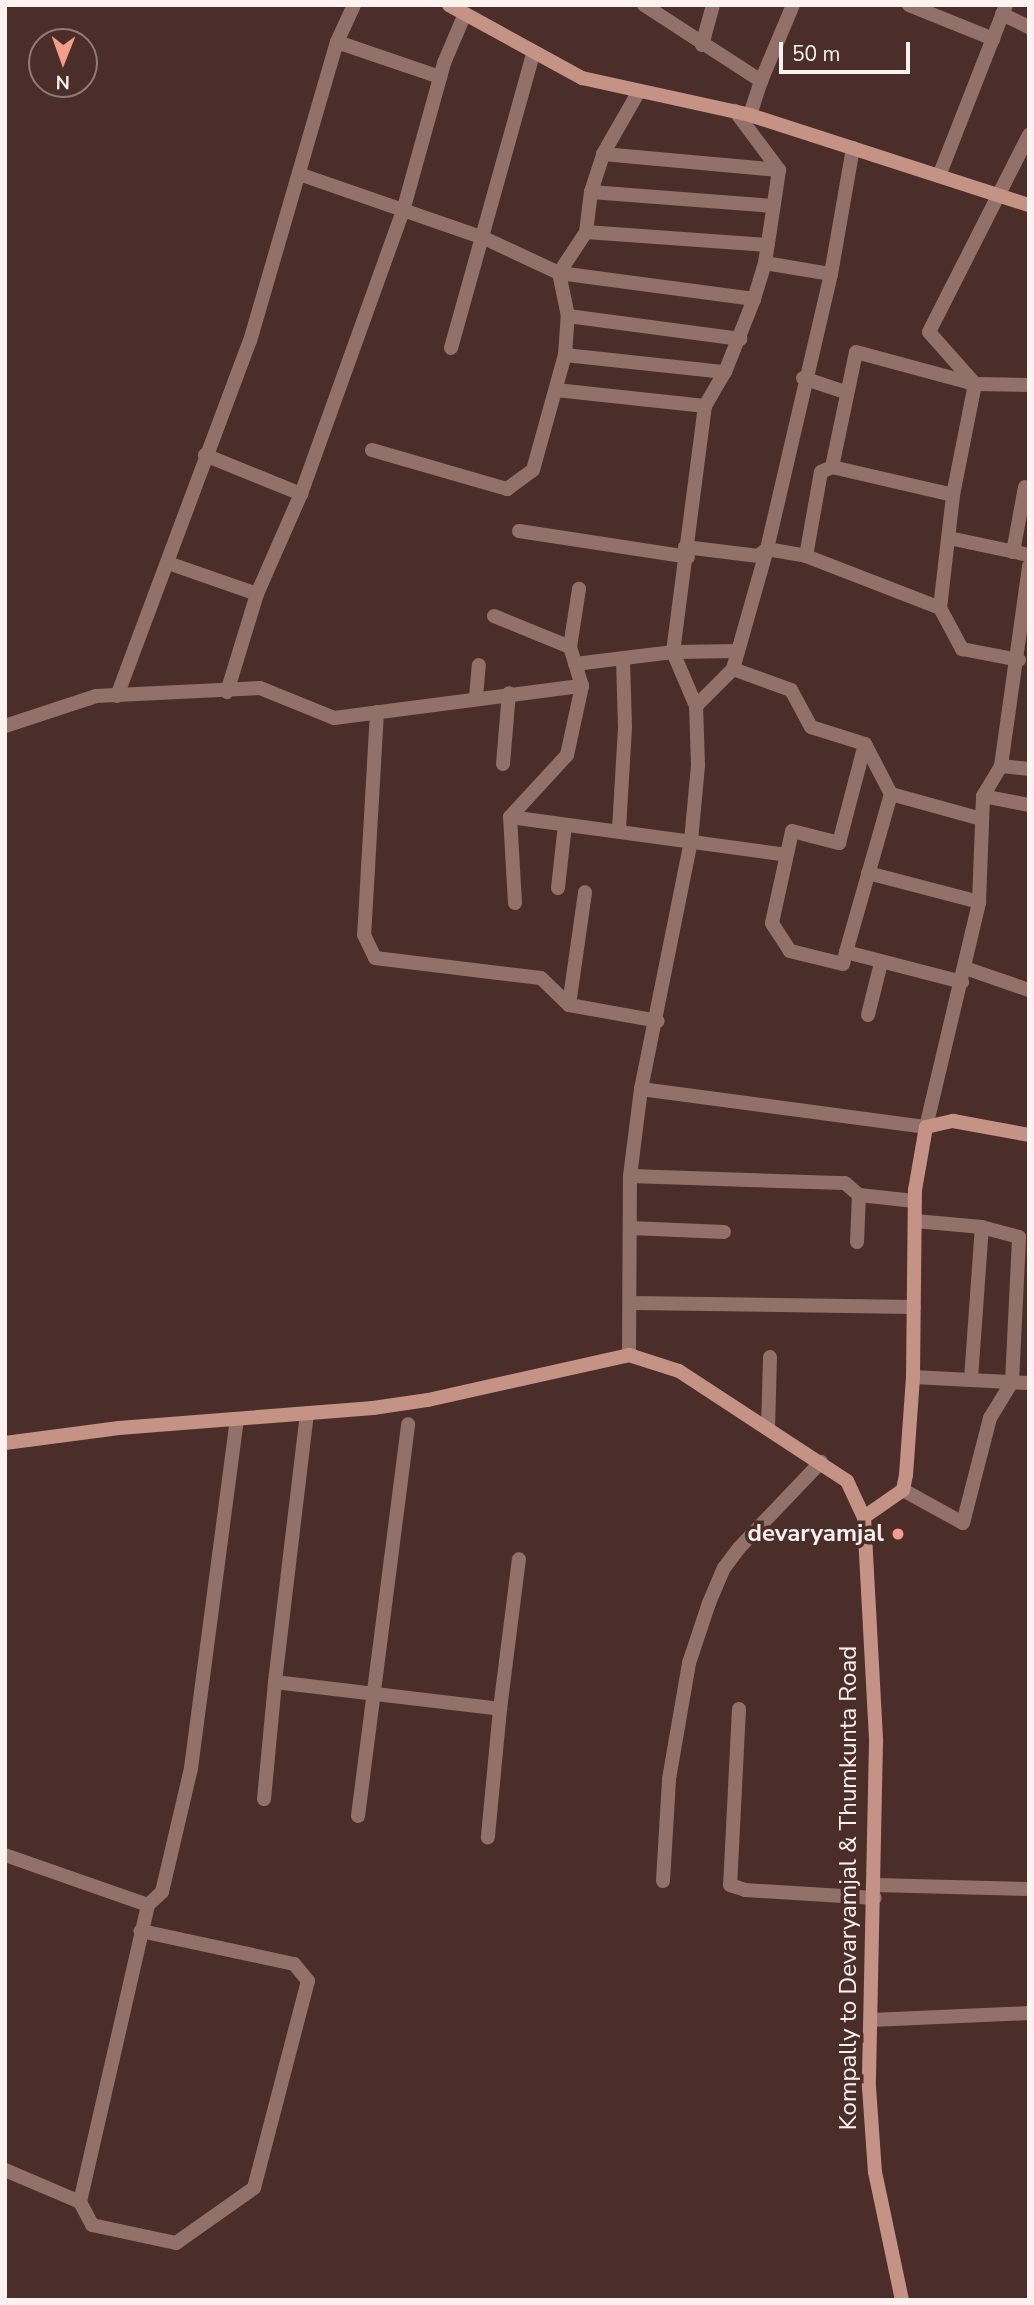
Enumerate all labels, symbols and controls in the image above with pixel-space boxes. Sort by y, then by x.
north arrow [28,28,98,98]
scale bar [782,28,913,72]
text: 50 m [792,40,841,68]
text: N [55,69,70,95]
place label: devaryamjal [748,1520,884,1548]
marker: devaryamjal [890,1526,906,1542]
street label: Kompally to Devaryamjal & Thumkunta Road [835,1646,863,2130]

